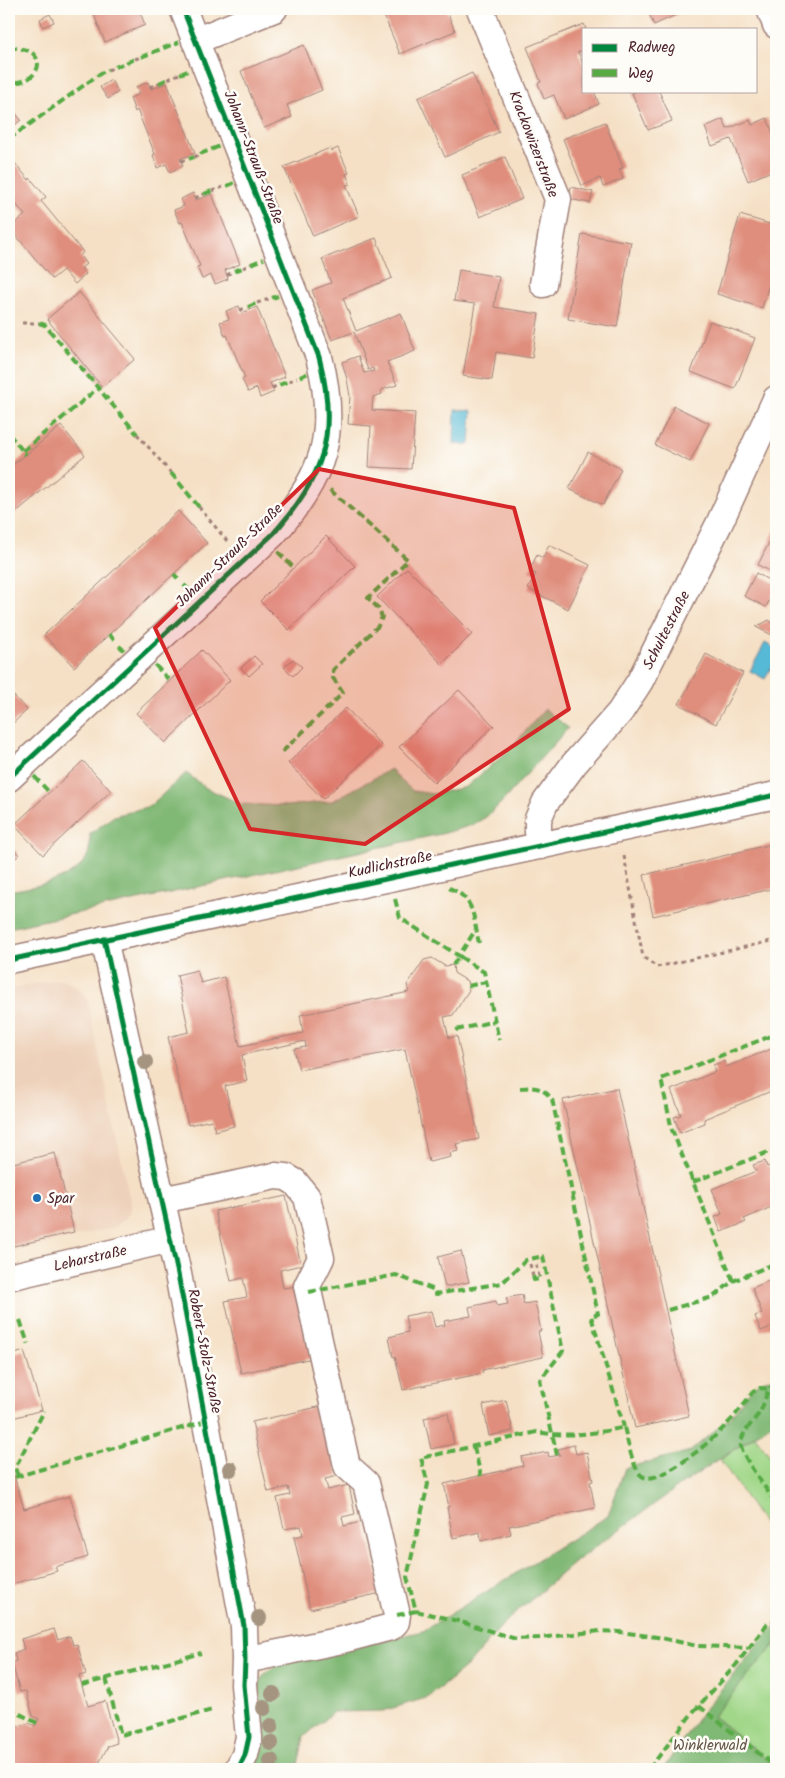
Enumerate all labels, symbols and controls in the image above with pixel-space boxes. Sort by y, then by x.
legend [582,28,758,92]
text: Radweg [628,36,675,60]
text: Weg [628,62,654,86]
street label: Johann-Strauß-Straße [216,87,290,228]
street label: Krackowizerstraße [502,87,565,202]
street label: Johann-Strauß-Straße [170,498,289,614]
street label: Schultestraße [637,587,697,674]
street label: Kudlichstraße [346,844,435,886]
place label: Spar [47,1187,75,1211]
marker: Spar [31,1192,43,1204]
street label: Leharstraße [51,1239,130,1279]
street label: Robert-Stolz-Straße [180,1287,228,1416]
park label: Winklerwald [673,1734,748,1758]

